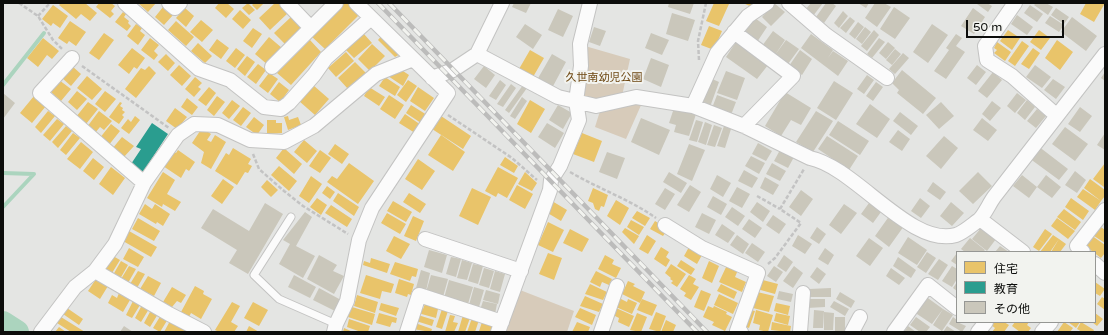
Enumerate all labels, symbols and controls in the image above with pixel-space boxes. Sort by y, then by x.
scale bar [968,12,1066,38]
text: 50 m [973,20,1002,34]
park label: 久世南幼児公園 [566,71,642,85]
legend [956,251,1096,323]
text: 住宅 [994,262,1018,276]
text: 教育 [994,282,1018,296]
text: その他 [994,302,1030,316]

